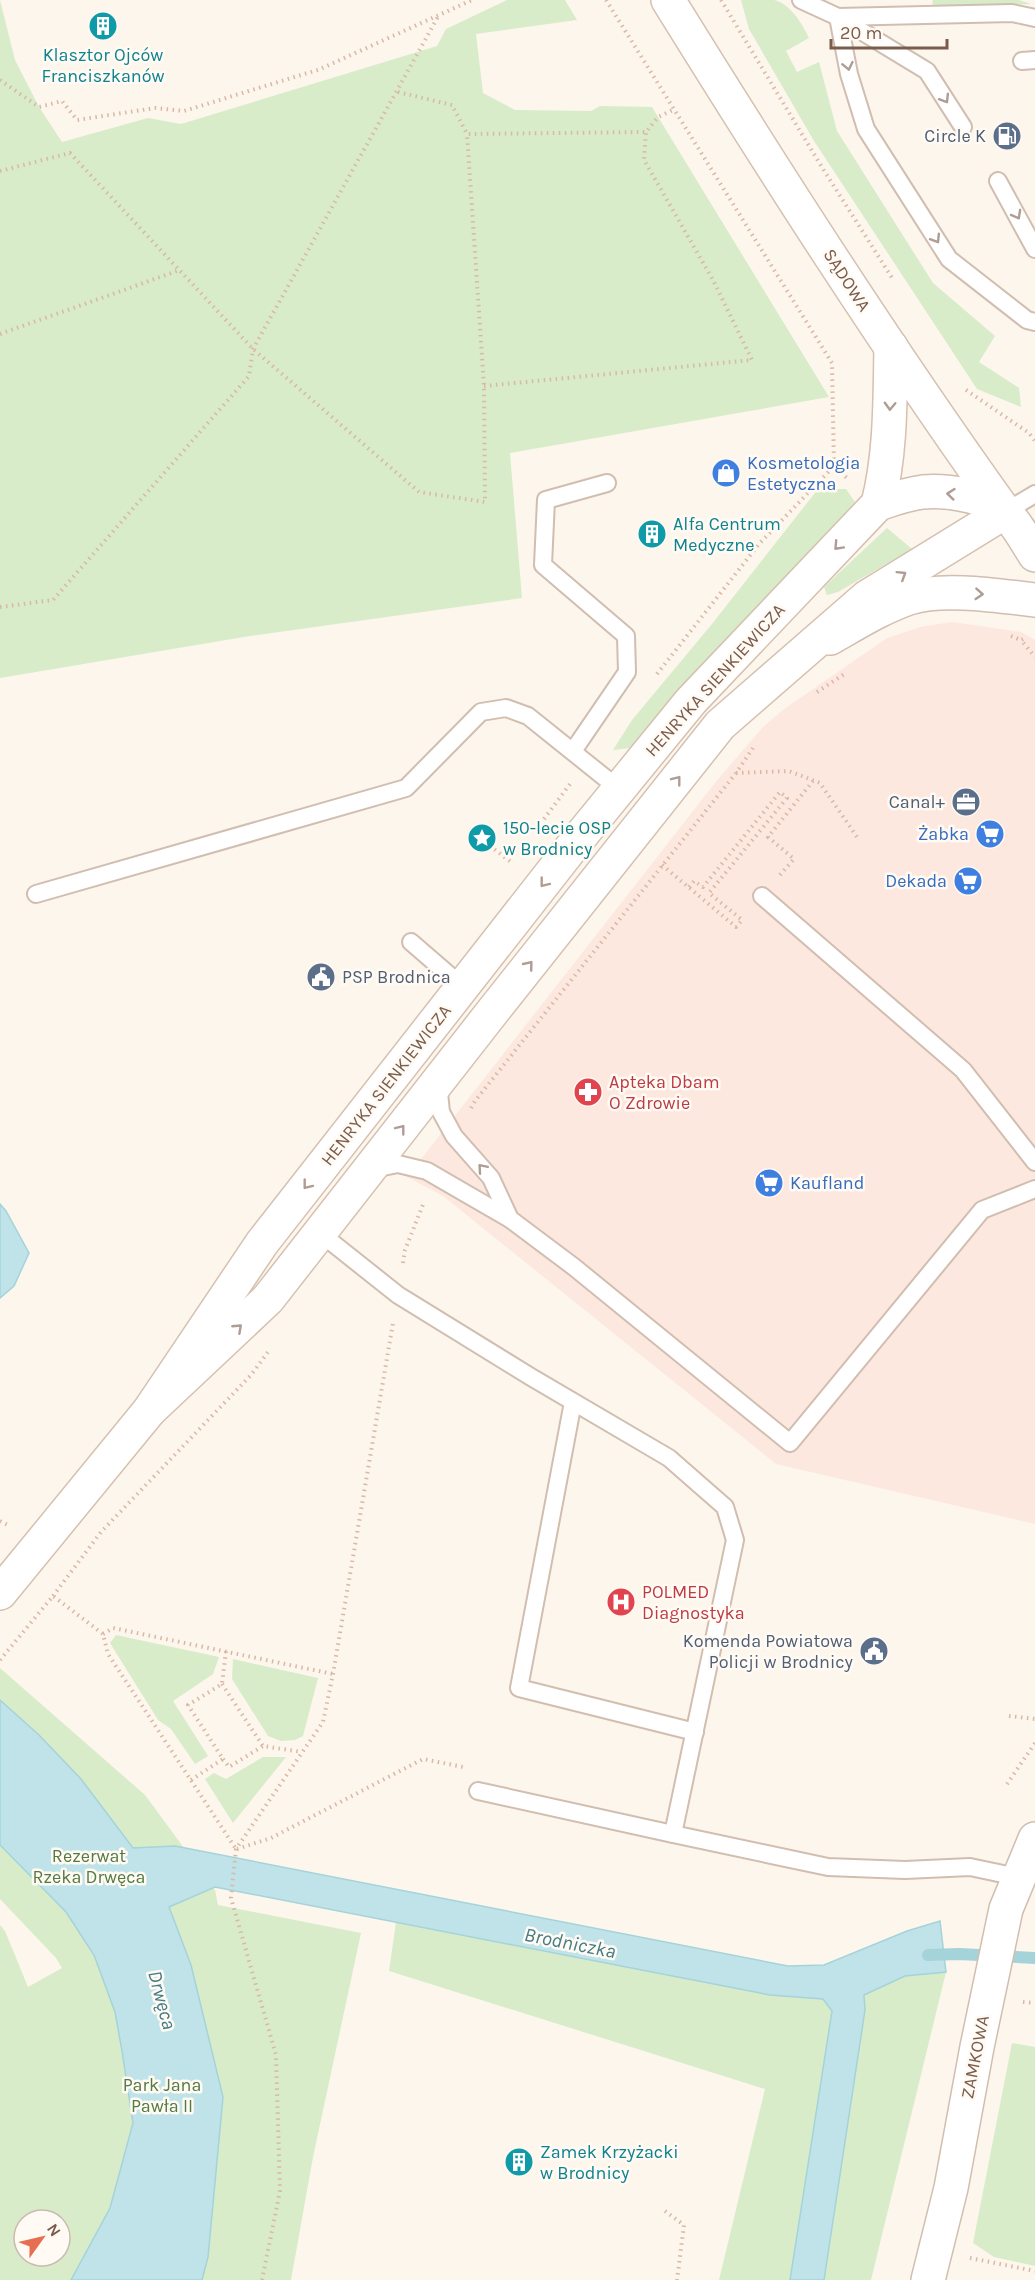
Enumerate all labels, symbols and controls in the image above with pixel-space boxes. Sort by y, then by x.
building icon: Klasztor Ojców Franciszkanów [87,10,119,42]
scale bar [831,12,946,50]
text: 20 m [840,22,882,44]
place label: Klasztor Ojców Franciszkanów [41,44,165,87]
one-way arrow [841,61,854,71]
one-way arrow [938,93,950,103]
fuel station icon: Circle K [991,120,1023,152]
place label: Circle K [924,125,986,147]
one-way arrow [1010,209,1021,219]
one-way arrow [928,233,940,243]
street label: SĄDOWA [819,244,875,316]
one-way arrow [883,401,896,410]
place label: Kosmetologia Estetyczna [747,452,860,495]
shop icon: Kosmetologia Estetyczna [710,457,742,489]
one-way arrow [946,488,955,501]
place label: Alfa Centrum Medyczne [673,513,781,556]
building icon: Alfa Centrum Medyczne [636,518,668,550]
one-way arrow [834,540,845,550]
one-way arrow [896,570,906,582]
one-way arrow [974,588,983,601]
street label: HENRYKA SIENKIEWICZA [640,599,790,761]
one-way arrow [669,776,680,787]
office icon: Canal+ [950,786,982,818]
place label: Canal+ [889,791,946,813]
place label: 150-lecie OSP w Brodnicy [503,817,611,860]
supermarket icon: Żabka [974,818,1006,850]
place icon: 150-lecie OSP w Brodnicy [466,822,498,854]
place label: Żabka [918,823,969,845]
supermarket icon: Dekada [952,865,984,897]
place label: Dekada [885,870,947,892]
one-way arrow [541,876,552,887]
public building icon: PSP Brodnica [305,961,337,993]
one-way arrow [522,961,533,972]
place label: PSP Brodnica [342,966,451,988]
street label: HENRYKA SIENKIEWICZA [316,1000,456,1170]
place label: Apteka Dbam O Zdrowie [609,1071,720,1114]
pharmacy icon: Apteka Dbam O Zdrowie [572,1076,604,1108]
one-way arrow [394,1124,405,1135]
one-way arrow [478,1164,489,1175]
supermarket icon: Kaufland [753,1167,785,1199]
place label: Kaufland [790,1172,864,1194]
one-way arrow [304,1178,315,1189]
one-way arrow [230,1324,241,1335]
place label: POLMED Diagnostyka [642,1581,745,1624]
hospital icon: POLMED Diagnostyka [605,1586,637,1618]
place label: Komenda Powiatowa Policji w Brodnicy [683,1630,854,1673]
public building icon: Komenda Powiatowa Policji w Brodnicy [858,1635,890,1667]
park label: Rezerwat Rzeka Drwęca [32,1845,146,1888]
water label: Brodniczka [522,1923,618,1963]
water label: Drwęca [143,1968,181,2032]
street label: ZAMKOWA [956,2013,994,2101]
park label: Park Jana Pawła II [123,2074,201,2117]
place label: Zamek Krzyżacki w Brodnicy [540,2141,679,2184]
building icon: Zamek Krzyżacki w Brodnicy [503,2146,535,2178]
north arrow [12,2208,72,2268]
text: N [43,2220,65,2240]

